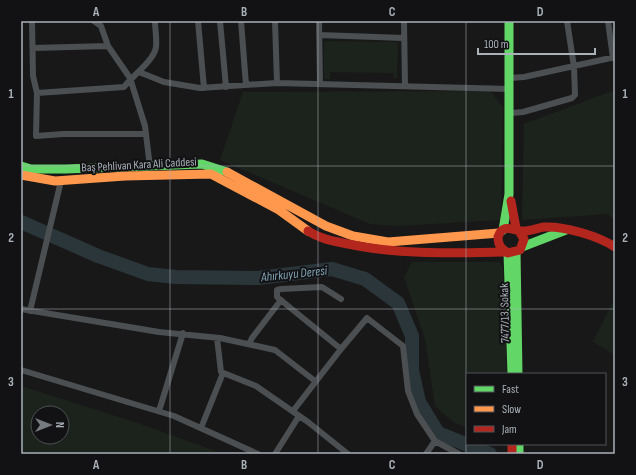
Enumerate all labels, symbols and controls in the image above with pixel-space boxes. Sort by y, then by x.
text: A [92,4,100,20]
text: B [241,4,247,20]
text: C [389,4,396,20]
text: D [537,4,544,20]
scale bar [478,30,595,56]
text: 100 m [484,37,509,52]
text: 1 [8,86,14,102]
text: 1 [622,86,628,102]
street label: Baş Pehlivan Kara Ali Caddesi [81,154,197,176]
text: 2 [8,230,14,246]
text: 2 [622,230,628,246]
water label: Ahırkuyu Deresi [259,263,328,286]
street label: 7477/13. Sokak [497,283,513,343]
legend [466,373,606,445]
text: 3 [8,374,14,390]
text: 3 [622,374,628,390]
text: Fast [502,382,519,397]
text: Slow [502,402,521,417]
north arrow [30,405,70,445]
text: N [53,422,66,428]
text: Jam [501,422,517,437]
text: A [92,457,100,473]
text: B [241,457,247,473]
text: C [389,457,396,473]
text: D [537,457,544,473]

